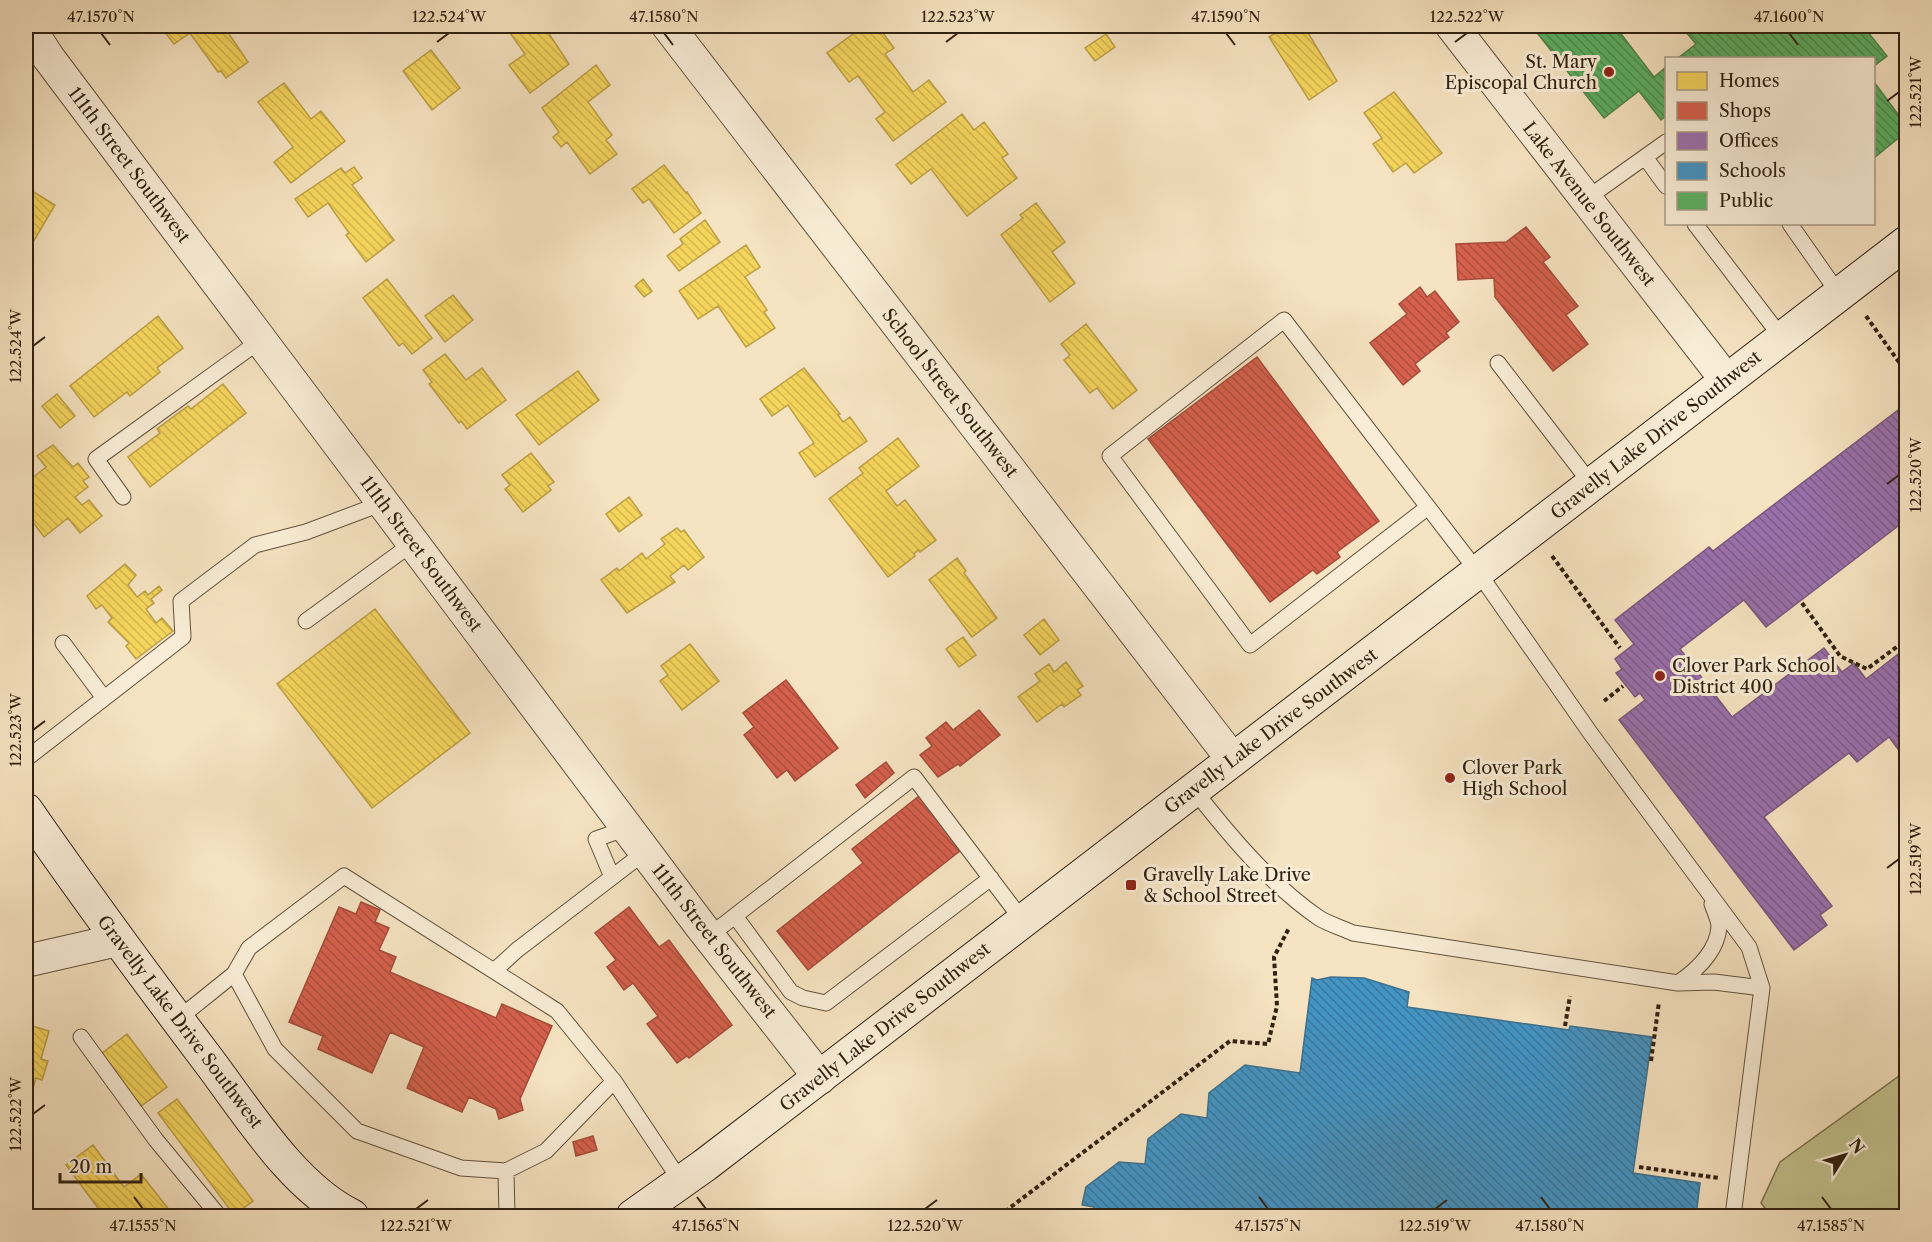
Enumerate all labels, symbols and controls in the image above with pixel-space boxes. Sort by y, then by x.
text: 47.1570°N [67,7,135,26]
text: 122.524°W [412,7,487,26]
text: 47.1580°N [629,7,699,26]
text: 122.523°W [921,7,996,26]
text: 47.1590°N [1191,7,1261,26]
text: 122.522°W [1430,7,1505,26]
text: 47.1600°N [1754,7,1824,26]
place label: St. Mary Episcopal Church [1445,51,1598,94]
text: 122.521°W [1906,56,1925,128]
legend [1665,57,1875,225]
marker: St. Mary Episcopal Church [1602,65,1616,79]
text: Homes [1719,70,1780,92]
street label: 111th Street Southwest [63,83,195,248]
text: Shops [1719,100,1771,122]
street label: Lake Avenue Southwest [1518,117,1660,291]
text: Offices [1719,130,1779,152]
text: Schools [1719,160,1786,182]
text: Public [1719,190,1773,212]
street label: School Street Southwest [877,304,1023,482]
text: 122.524°W [6,308,25,383]
street label: Gravelly Lake Drive Southwest [1546,346,1766,524]
text: 122.520°W [1906,437,1925,513]
street label: 111th Street Southwest [355,472,487,637]
street label: Gravelly Lake Drive Southwest [1160,643,1382,818]
place label: Clover Park School District 400 [1672,655,1836,698]
marker: Clover Park School District 400 [1653,669,1667,683]
text: 122.523°W [6,692,25,767]
place label: Clover Park High School [1462,757,1567,800]
marker: Clover Park High School [1443,771,1457,785]
text: 122.519°W [1906,822,1925,895]
street label: 111th Street Southwest [647,860,781,1023]
place label: Gravelly Lake Drive & School Street [1143,864,1311,907]
marker: Gravelly Lake Drive & School Street [1124,878,1138,892]
street label: Gravelly Lake Drive Southwest [93,911,268,1133]
street label: Gravelly Lake Drive Southwest [775,938,995,1116]
text: 122.522°W [6,1076,25,1151]
north arrow [1815,1125,1875,1185]
text: N [1845,1134,1869,1158]
scale bar [60,1146,141,1184]
text: 20 m [69,1156,113,1178]
text: 47.1555°N [109,1216,177,1235]
text: 122.521°W [380,1216,452,1235]
text: 47.1565°N [672,1216,740,1235]
text: 122.520°W [887,1216,963,1235]
text: 47.1575°N [1235,1216,1301,1235]
text: 122.519°W [1399,1216,1472,1235]
text: 47.1580°N [1515,1216,1585,1235]
text: 47.1585°N [1797,1216,1865,1235]

